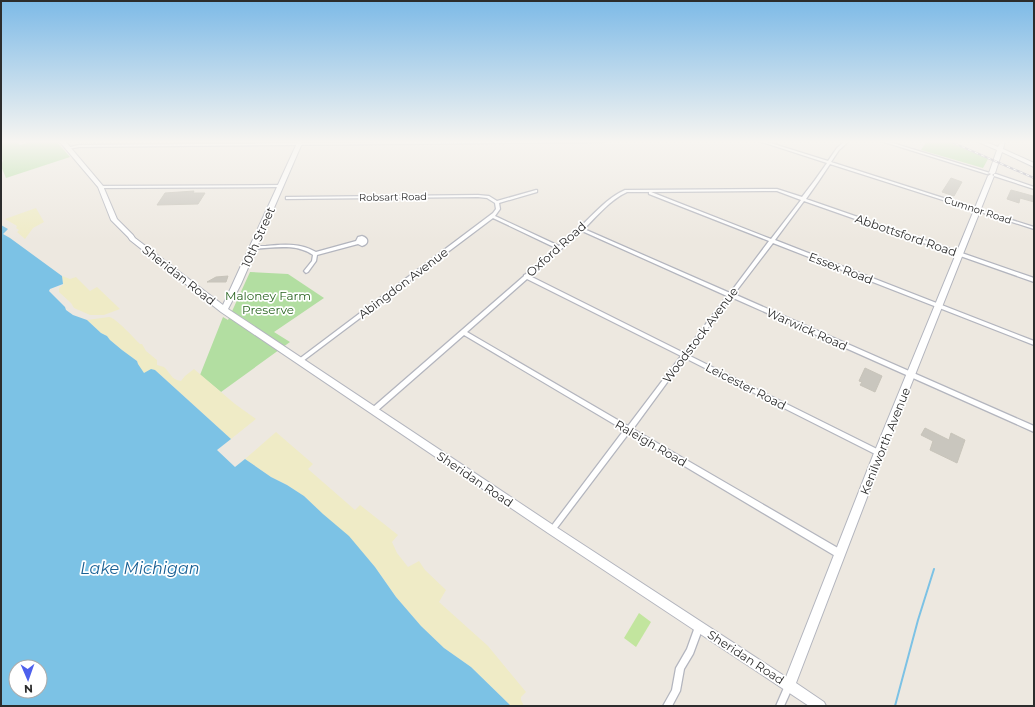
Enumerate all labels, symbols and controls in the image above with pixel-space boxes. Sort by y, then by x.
street label: Robsart Road [359,190,427,204]
street label: Cumnor Road [943,193,1013,227]
street label: 10th Street [238,204,278,270]
street label: Abbottsford Road [853,211,959,259]
street label: Oxford Road [523,218,589,280]
street label: Sheridan Road [139,242,219,308]
street label: Abingdon Avenue [355,244,451,322]
street label: Essex Road [807,249,875,287]
street label: Woodstock Avenue [659,284,741,386]
park label: Maloney Farm Preserve [225,288,311,317]
street label: Warwick Road [764,304,850,354]
street label: Leicester Road [703,359,789,413]
street label: Kenilworth Avenue [857,385,913,497]
street label: Raleigh Road [612,416,690,470]
street label: Sheridan Road [434,448,516,510]
water label: Lake Michigan [80,559,200,578]
street label: Sheridan Road [705,627,787,687]
north arrow [8,659,48,699]
text: N [24,682,33,696]

